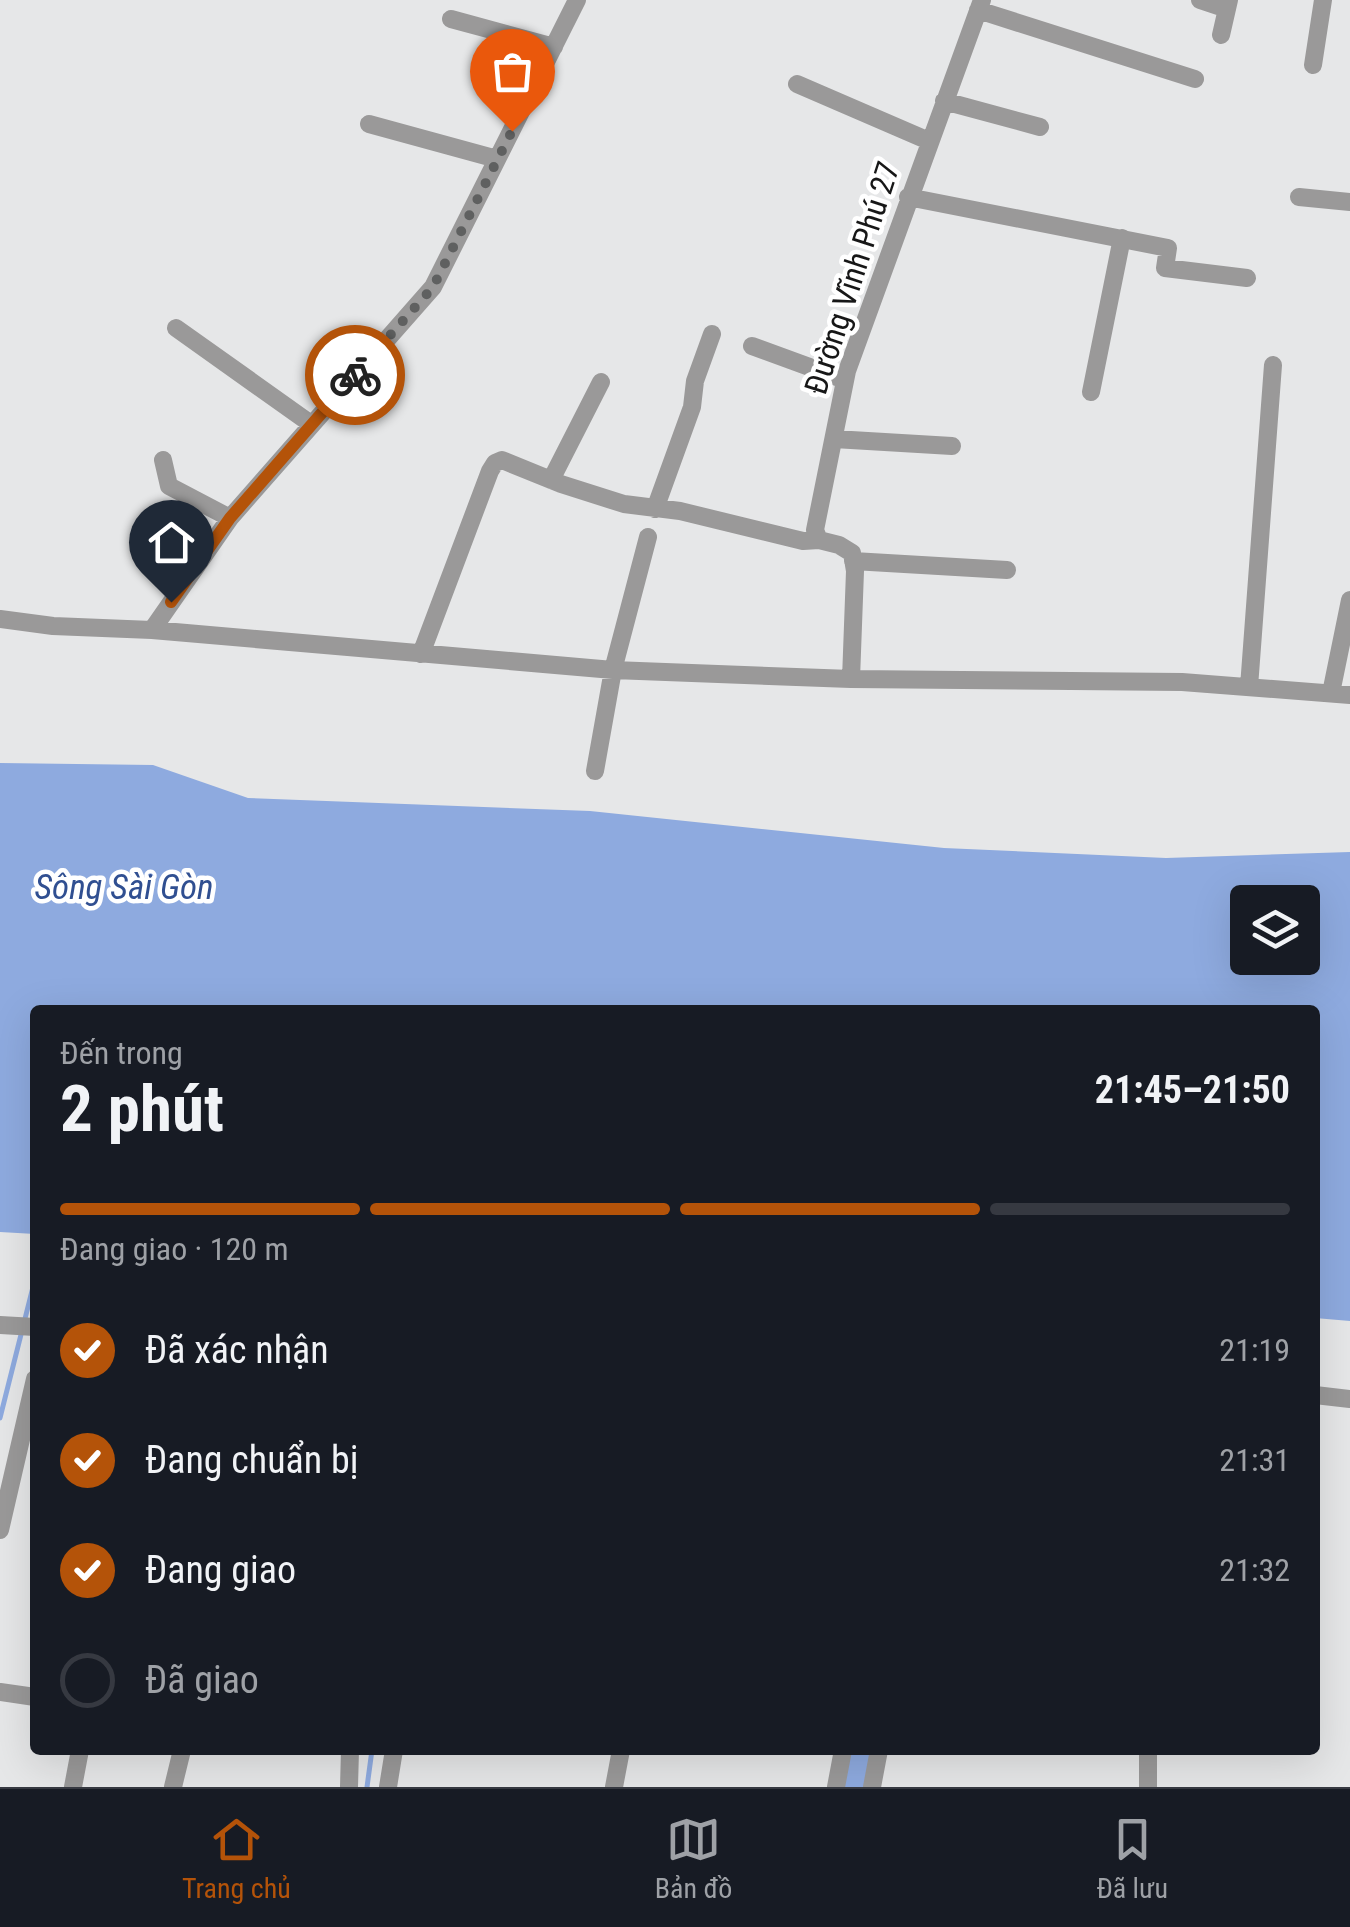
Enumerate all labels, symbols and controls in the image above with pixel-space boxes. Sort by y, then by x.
pin [470,29,555,132]
icon: bag [485,44,540,99]
street label: Đường Vĩnh Phú 27 [796,157,908,399]
courier [305,325,405,425]
icon: bike [328,348,383,403]
pin [129,500,214,603]
icon: home [144,515,199,570]
water label: Sông Sài Gòn [35,867,213,908]
map controls [1230,885,1320,975]
button: layers [1230,885,1320,975]
text: Đến trong [60,1034,183,1072]
text: 21:45–21:50 [1095,1068,1290,1112]
text: 2 phút [60,1071,224,1147]
text: Đang giao · 120 m [60,1230,289,1268]
icon: check [60,1323,115,1378]
text: Đã xác nhận [145,1328,329,1372]
text: 21:19 [1219,1331,1290,1369]
icon: check [60,1433,115,1488]
text: Đang chuẩn bị [145,1438,358,1482]
text: 21:31 [1219,1441,1290,1479]
icon: check [60,1543,115,1598]
text: Đang giao [145,1548,296,1592]
text: 21:32 [1219,1551,1290,1589]
text: Đã giao [145,1658,259,1702]
tab: Trang chủ [182,1812,291,1905]
tab: Bản đồ [655,1812,732,1905]
tab: Đã lưu [1096,1812,1168,1905]

